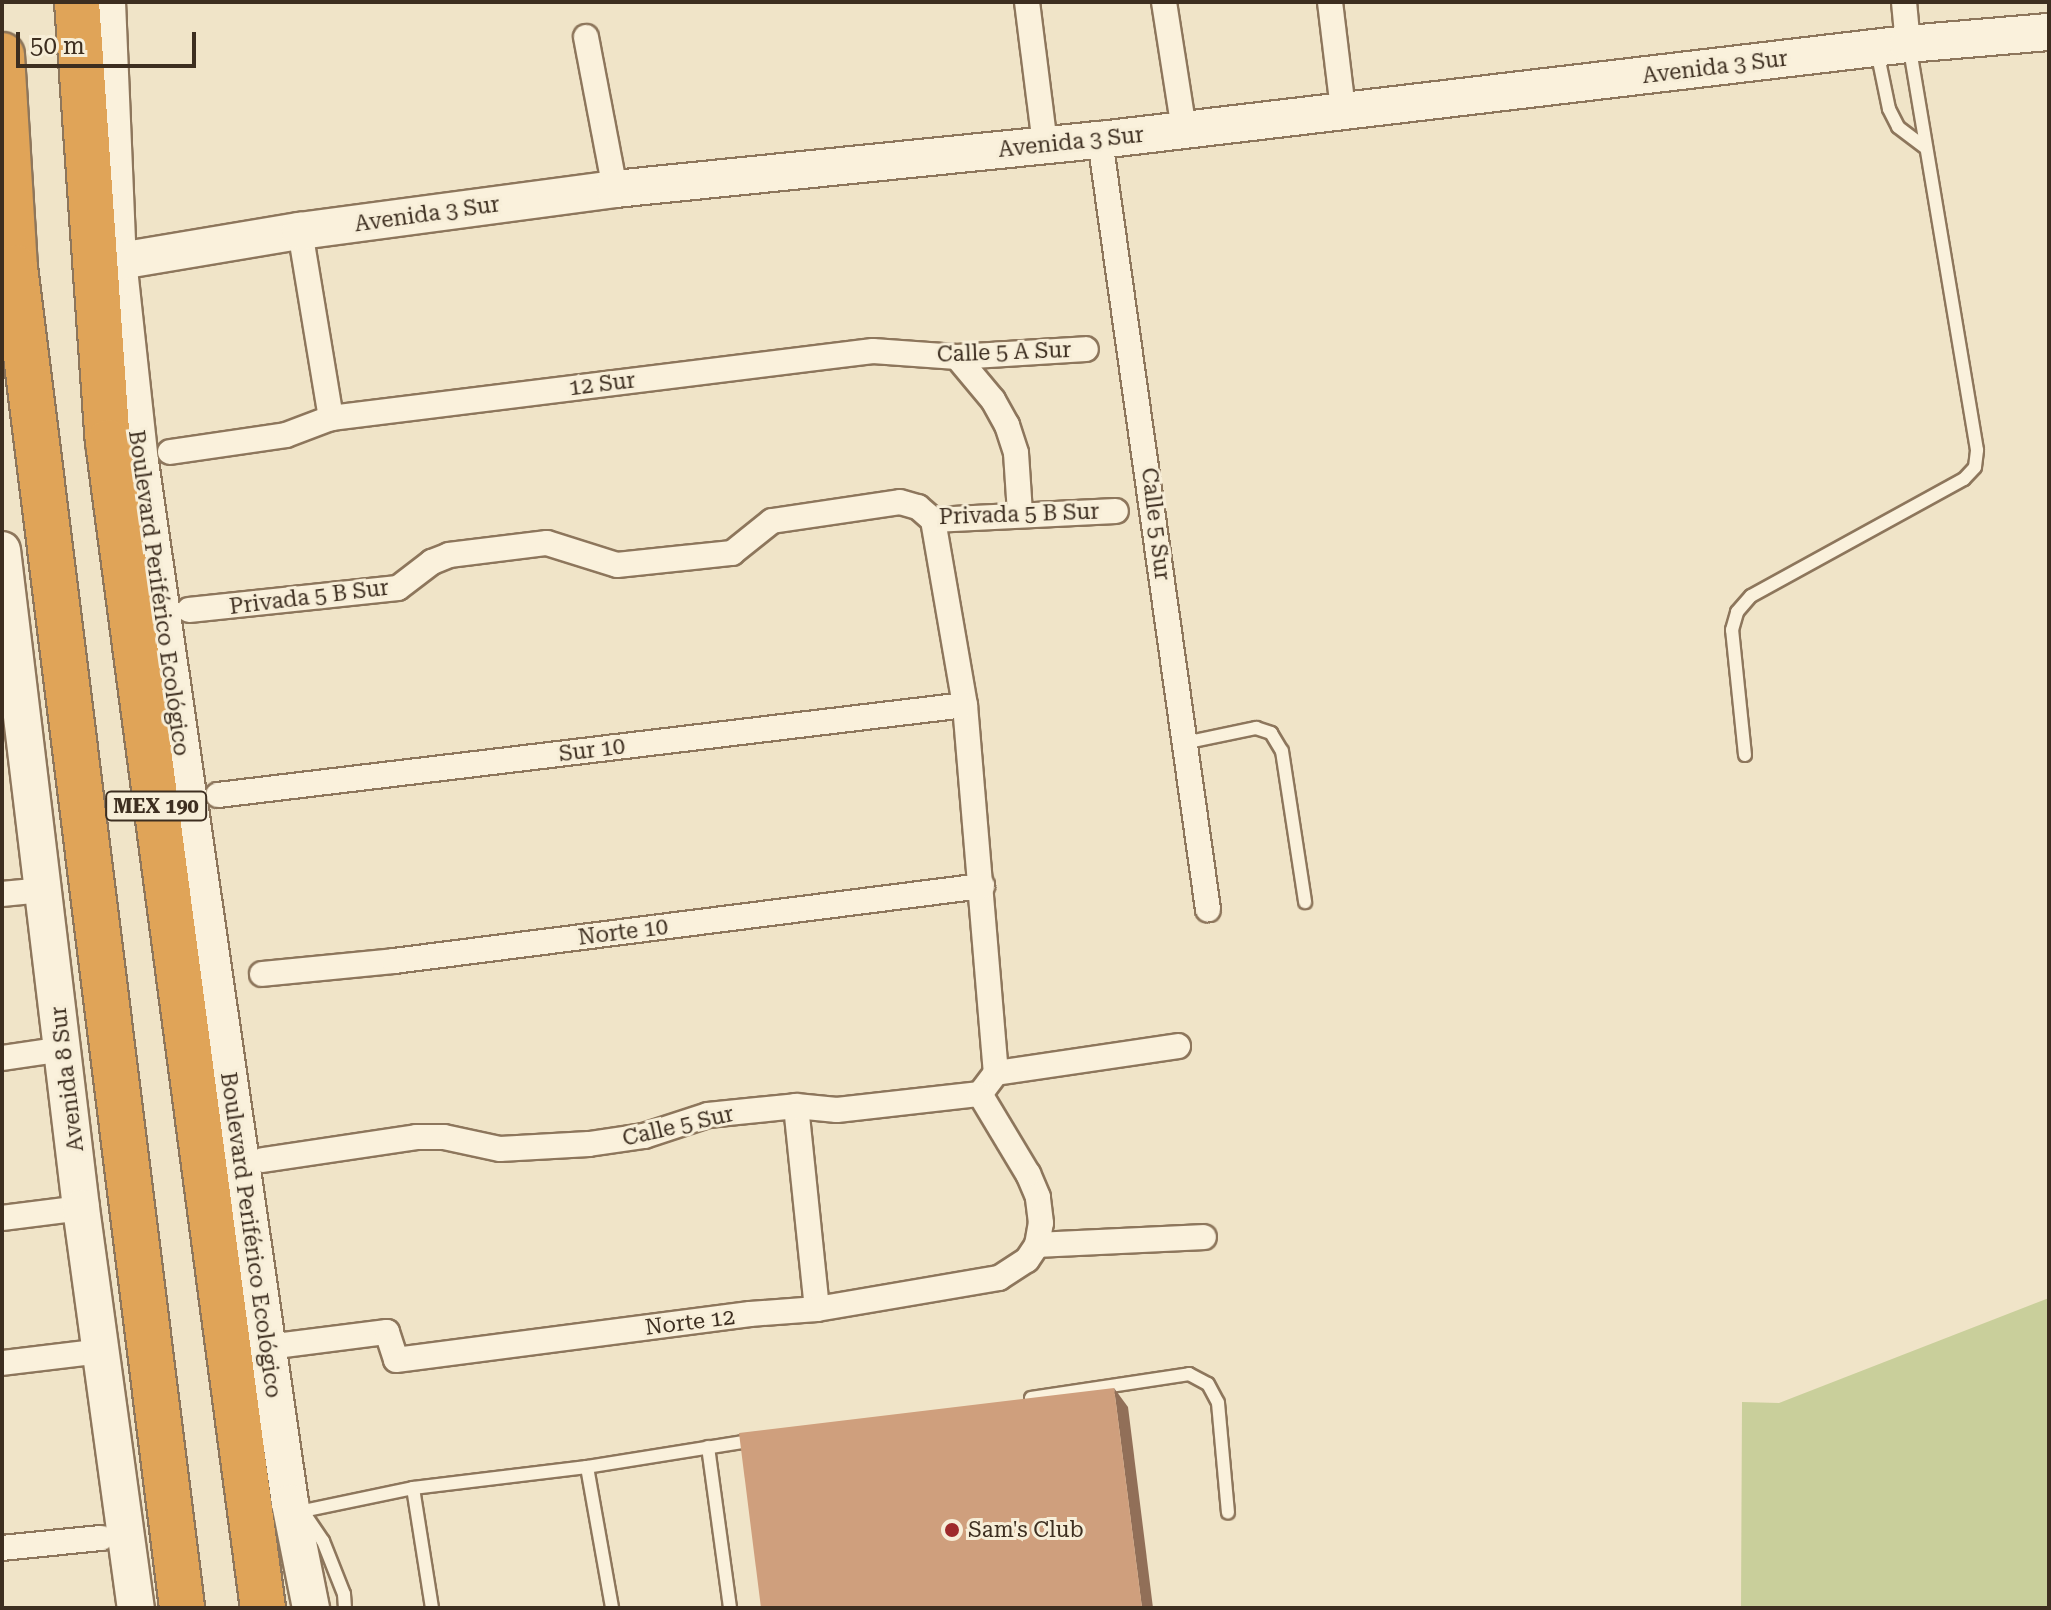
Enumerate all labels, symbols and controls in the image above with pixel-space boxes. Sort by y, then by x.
scale bar [20,16,200,66]
text: 50 m [30,32,85,60]
street label: Avenida 3 Sur [1641,45,1789,89]
street label: Avenida 3 Sur [997,121,1145,163]
street label: Avenida 3 Sur [353,191,501,237]
street label: Calle 5 A Sur [936,336,1072,368]
street label: 12 Sur [567,367,637,401]
street label: Boulevard Periférico Ecológico [123,428,195,758]
street label: Calle 5 Sur [1136,466,1176,582]
street label: Privada 5 B Sur [938,498,1100,530]
street label: Privada 5 B Sur [228,574,390,620]
street label: Sur 10 [557,733,627,767]
road number: MEX 190 [104,790,208,822]
street label: Norte 10 [576,913,670,951]
street label: Avenida 8 Sur [45,1005,89,1153]
street label: Boulevard Periférico Ecológico [215,1070,287,1400]
street label: Calle 5 Sur [620,1100,736,1152]
street label: Norte 12 [643,1303,737,1341]
place label: Sam's Club [968,1517,1084,1543]
marker: Sam's Club [943,1521,961,1539]

